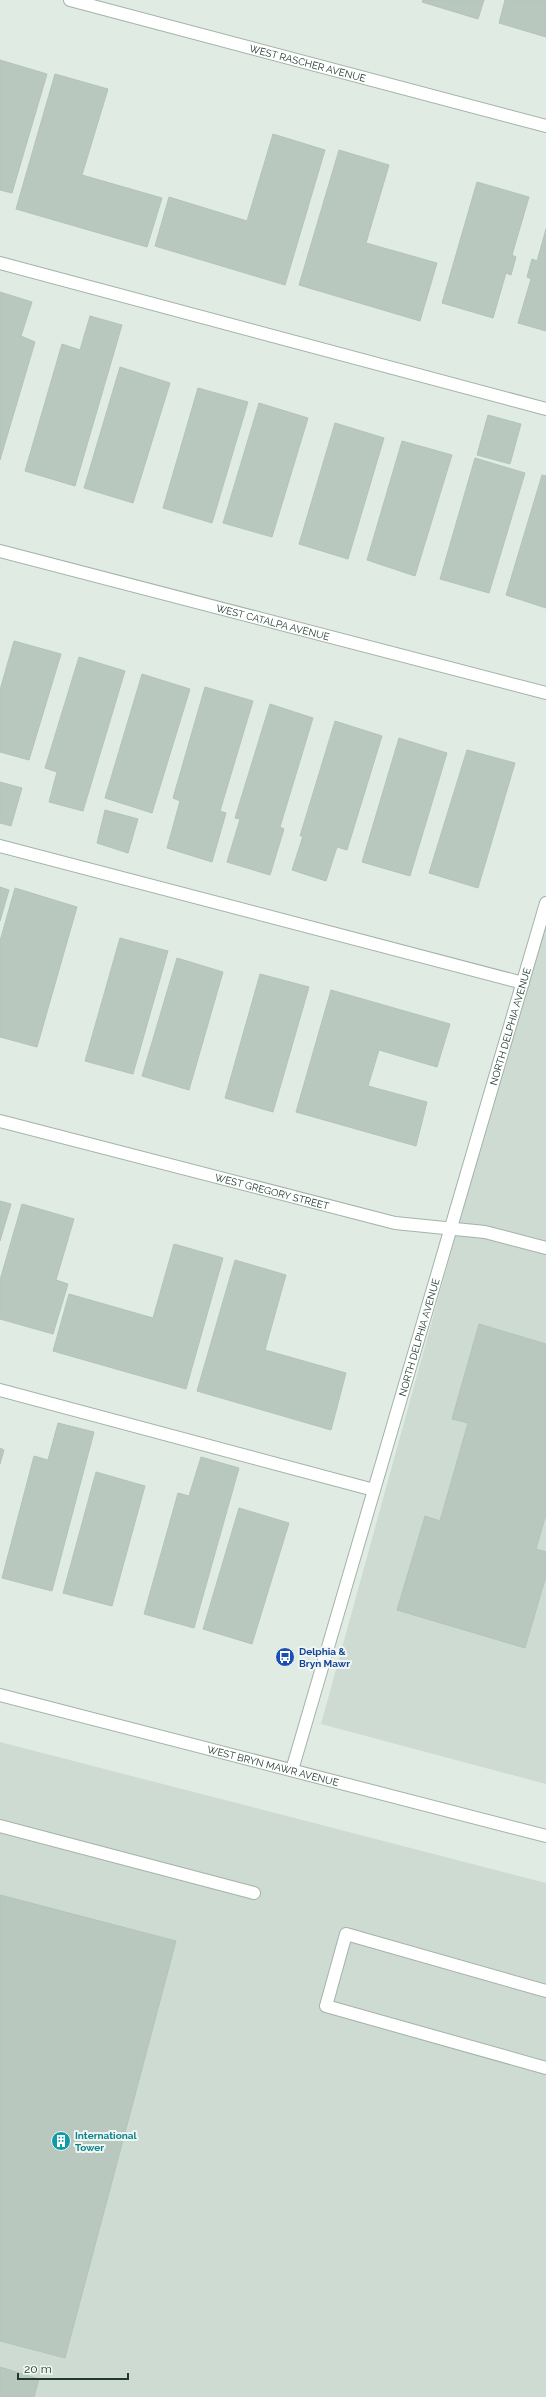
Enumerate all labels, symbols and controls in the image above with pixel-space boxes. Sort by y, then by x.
street label: WEST RASCHER AVENUE [248,42,367,84]
street label: WEST CATALPA AVENUE [215,602,331,642]
street label: NORTH DELPHIA AVENUE [487,966,532,1086]
street label: WEST GREGORY STREET [214,1171,330,1211]
street label: NORTH DELPHIA AVENUE [396,1277,441,1397]
bus stop icon: Delphia & Bryn Mawr [274,1646,296,1668]
place label: Delphia & Bryn Mawr [299,1646,350,1669]
street label: WEST BRYN MAWR AVENUE [206,1743,340,1788]
building icon: International Tower [50,2130,72,2152]
place label: International Tower [75,2130,137,2153]
scale bar [18,2355,128,2381]
text: 20 m [24,2362,52,2376]

